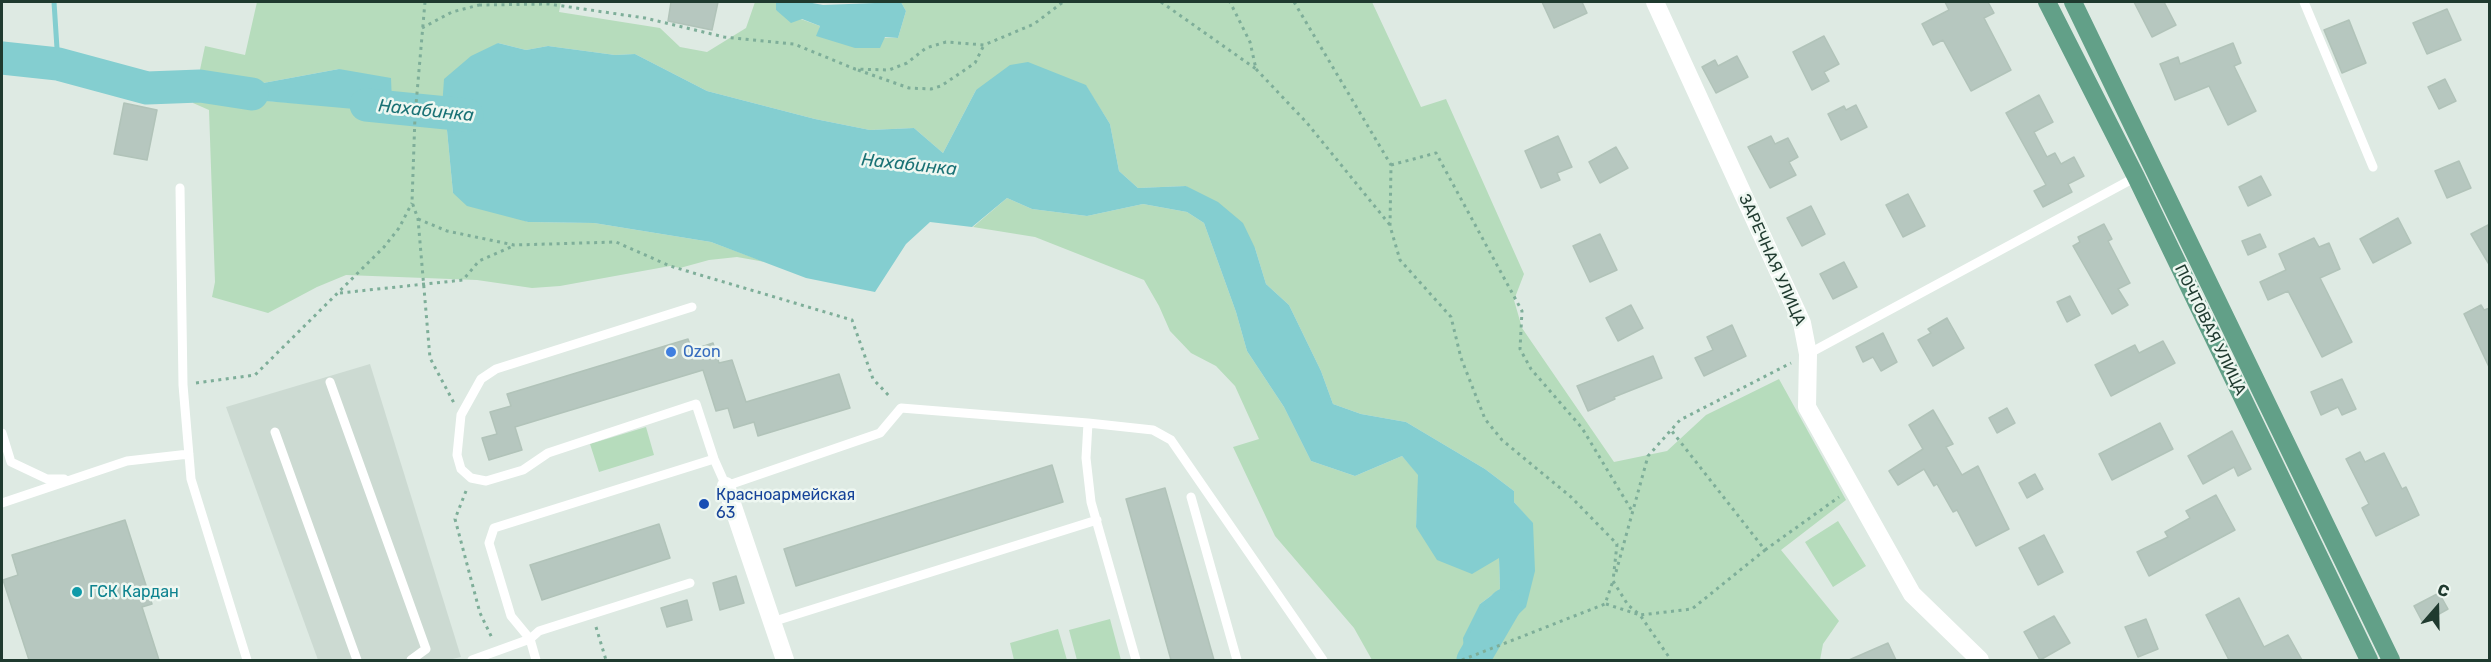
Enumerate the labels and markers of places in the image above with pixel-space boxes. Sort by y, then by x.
place label: Ozon [683,342,721,362]
marker: Ozon [664,345,678,359]
place label: Красноармейская 63 [716,485,855,523]
marker: Красноармейская 63 [697,497,711,511]
place label: ГСК Кардан [89,582,179,602]
marker: ГСК Кардан [70,585,84,599]

